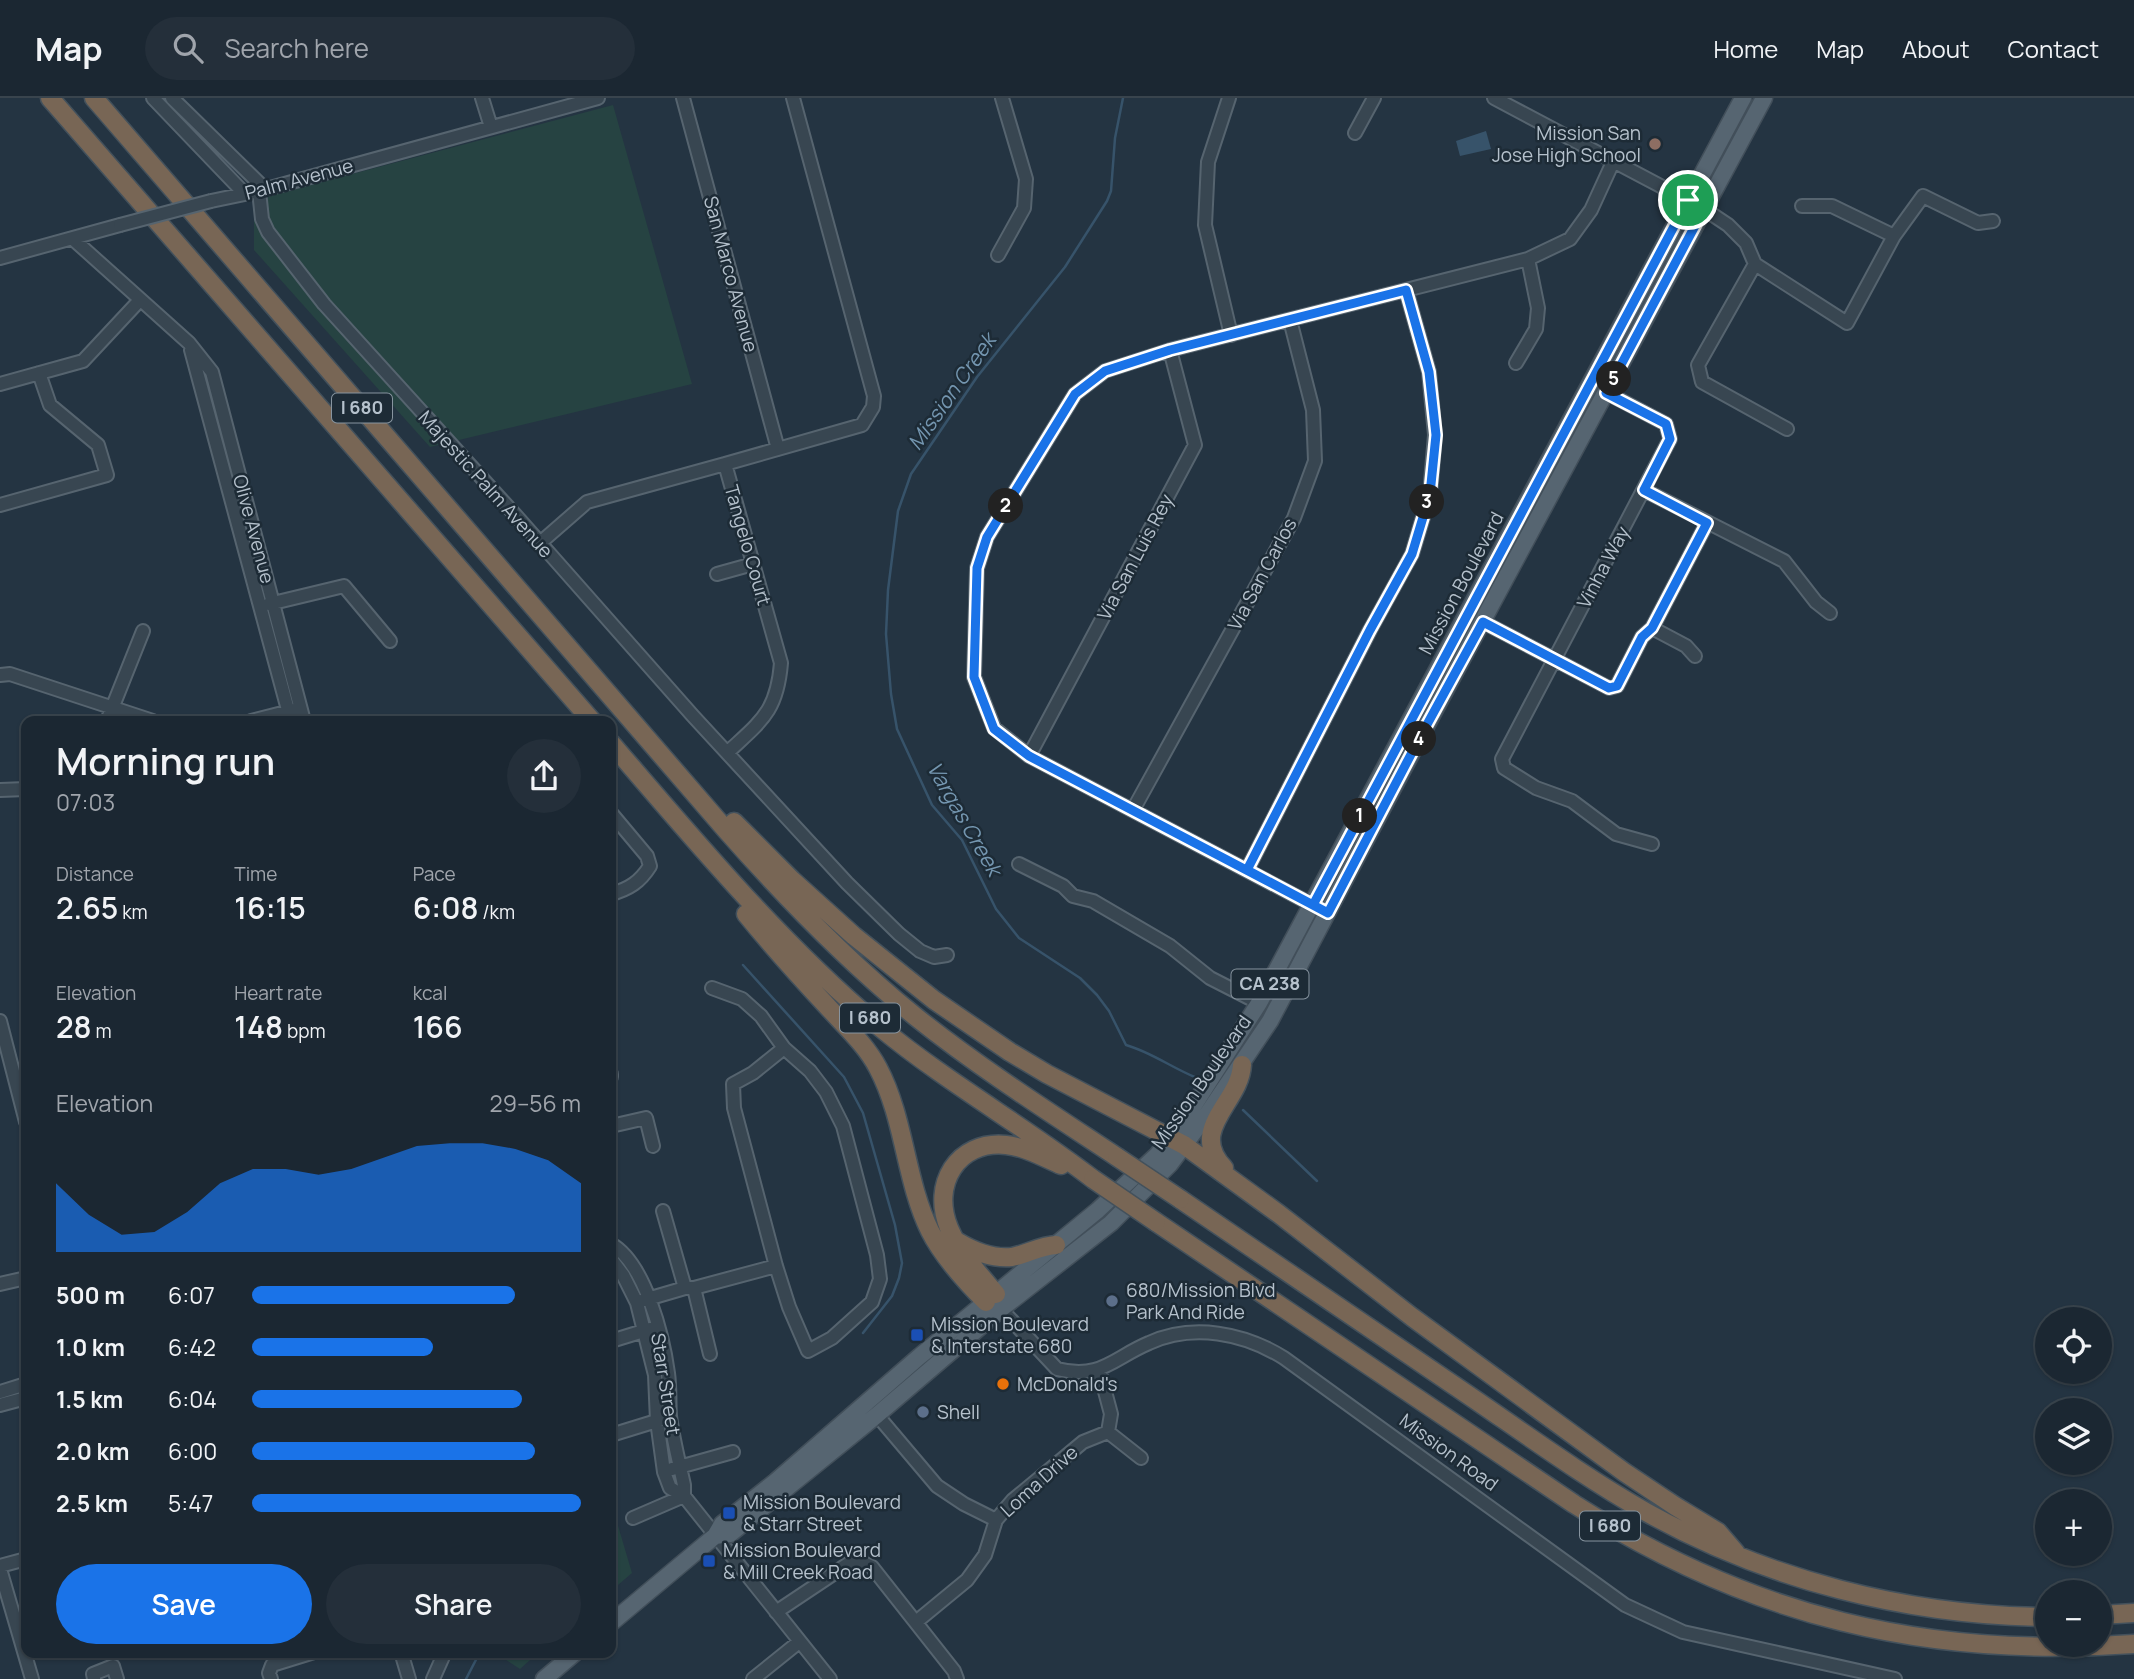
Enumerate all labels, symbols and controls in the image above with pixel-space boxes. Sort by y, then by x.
search box [145,17,635,80]
text: Map [35,26,103,71]
icon: search [169,29,207,67]
text: Search here [225,30,369,66]
text: Home [1713,32,1778,65]
text: Map [1816,32,1864,65]
text: About [1902,32,1970,65]
text: Contact [2008,32,2099,65]
place label: Mission San Jose High School [1492,120,1641,168]
marker: Mission San Jose High School [1647,136,1663,152]
street label: Palm Avenue [242,152,356,206]
pin [1658,170,1718,230]
icon: arrive [1669,181,1707,219]
street label: San Marco Avenue [698,193,764,355]
water label: Mission Creek [901,326,1003,455]
pin: 5 [1596,362,1632,396]
text: 5 [1608,365,1619,391]
road number: I 680 [332,394,392,422]
street label: Majestic Palm Avenue [413,405,559,563]
street label: Olive Avenue [227,472,281,586]
street label: Tangelo Court [718,482,778,608]
pin: 3 [1410,484,1444,520]
pin: 2 [988,488,1024,524]
text: 3 [1421,488,1432,514]
street label: Via San Luis Rey [1091,489,1179,625]
text: 2 [1000,492,1011,518]
street label: Mission Boulevard [1412,507,1510,659]
street label: Via San Carlos [1221,513,1303,635]
street label: Vinha Way [1571,521,1635,613]
pin: 4 [1402,722,1436,756]
text: 4 [1413,725,1424,751]
text: Morning run [56,734,275,786]
button: share [507,739,581,813]
water label: Vargas Creek [921,756,1010,883]
text: 07:03 [56,786,115,818]
pin: 1 [1342,798,1378,834]
text: 1 [1355,802,1364,828]
text: Distance [56,861,134,887]
text: Time [234,861,277,887]
text: Pace [413,861,456,887]
text: 2.65 [56,887,118,928]
text: 16:15 [234,887,306,928]
text: 6:08 [413,887,478,928]
text: km [118,899,148,925]
text: /km [478,899,515,925]
road number: CA 238 [1232,970,1308,998]
text: Elevation [56,980,136,1006]
text: Heart rate [234,980,322,1006]
text: kcal [413,980,447,1006]
road number: I 680 [840,1003,900,1032]
text: 28 [56,1006,92,1047]
text: 148 [234,1006,283,1047]
text: 166 [413,1006,463,1047]
street label: Mission Boulevard [1145,1010,1257,1154]
text: m [92,1018,112,1044]
text: bpm [283,1018,326,1044]
text: Elevation [56,1087,153,1119]
text: 29–56 m [490,1087,581,1119]
place label: 680/Mission Blvd Park And Ride [1126,1277,1276,1325]
text: 500 m [56,1279,125,1311]
text: 6:07 [168,1279,215,1311]
marker: 680/Mission Blvd Park And Ride [1104,1293,1120,1309]
map controls [2035,1307,2112,1657]
button: locate [2035,1307,2112,1384]
place label: Mission Boulevard & Interstate 680 [931,1311,1089,1359]
marker: Mission Boulevard & Interstate 680 [909,1327,925,1343]
text: 1.0 km [56,1331,125,1363]
text: 6:42 [168,1331,216,1363]
street label: Starr Street [645,1331,687,1437]
place label: McDonald's [1017,1371,1118,1397]
marker: McDonald's [995,1376,1011,1392]
text: 1.5 km [56,1383,123,1415]
text: 6:04 [168,1383,217,1415]
button: layers [2035,1398,2112,1475]
place label: Shell [937,1399,980,1425]
marker: Shell [915,1404,931,1420]
street label: Mission Road [1394,1407,1504,1497]
text: 2.0 km [56,1435,129,1467]
text: 6:00 [168,1435,217,1467]
street label: Loma Drive [995,1439,1083,1523]
text: 2.5 km [56,1487,128,1519]
text: 5:47 [168,1487,213,1519]
place label: Mission Boulevard & Starr Street [743,1489,901,1537]
button: + [2035,1489,2112,1566]
marker: Mission Boulevard & Starr Street [721,1505,737,1521]
road number: I 680 [1580,1512,1640,1540]
place label: Mission Boulevard & Mill Creek Road [723,1537,881,1585]
marker: Mission Boulevard & Mill Creek Road [701,1553,717,1569]
button: Save [56,1564,312,1644]
button: Share [326,1564,581,1644]
button: − [2035,1580,2112,1657]

